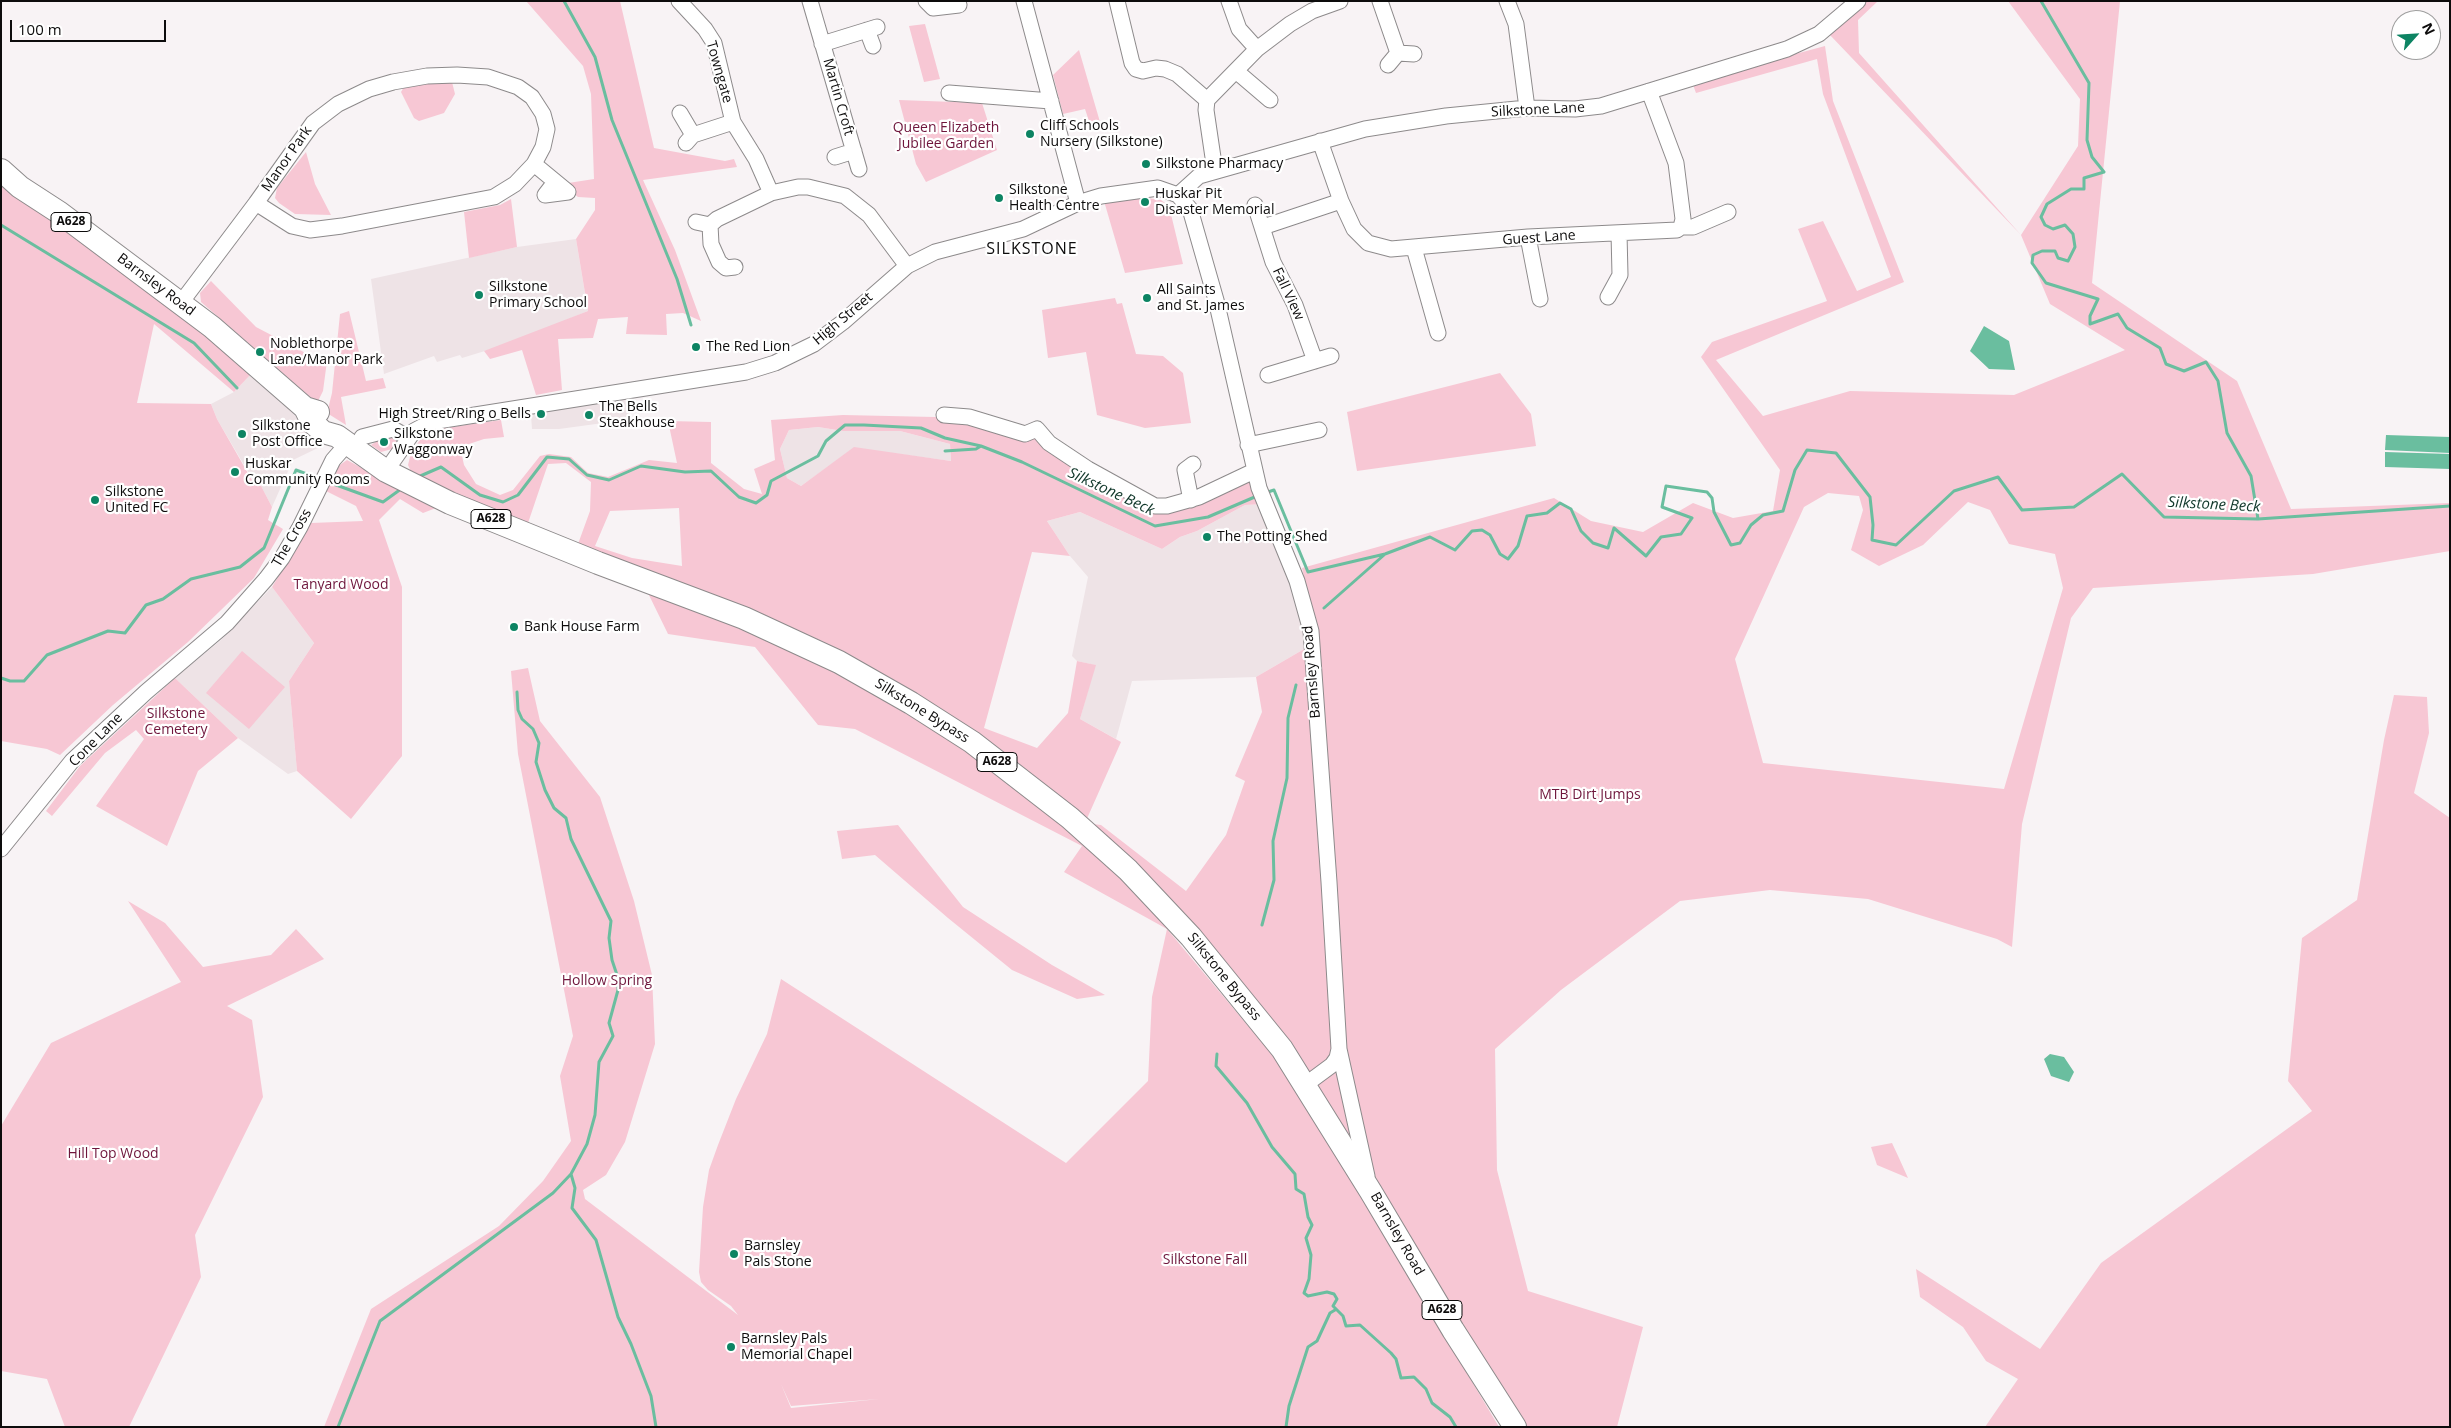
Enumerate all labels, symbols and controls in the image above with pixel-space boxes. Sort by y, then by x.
scale bar [12,10,169,42]
north arrow [2391,10,2441,60]
text: 100 m [18,19,62,39]
text: N [2418,19,2440,38]
street label: Towngate [702,39,736,105]
street label: Martin Croft [819,56,857,138]
street label: Silkstone Lane [1491,99,1585,121]
place label: Cliff Schools Nursery (Silkstone) [1040,118,1163,150]
park label: Queen Elizabeth Jubilee Garden [893,120,999,152]
street label: Manor Park [258,123,316,195]
marker: Cliff Schools Nursery (Silkstone) [1024,128,1036,140]
place label: Silkstone Pharmacy [1156,156,1283,172]
marker: Silkstone Pharmacy [1140,158,1152,170]
place label: Silkstone Health Centre [1009,182,1100,214]
place label: Huskar Pit Disaster Memorial [1155,186,1274,218]
marker: Silkstone Health Centre [993,192,1005,204]
marker: Huskar Pit Disaster Memorial [1139,196,1151,208]
road number: A628 [51,212,91,232]
street label: Guest Lane [1502,227,1576,249]
district label: SILKSTONE [985,239,1079,259]
street label: Barnsley Road [114,250,198,320]
street label: Fall View [1268,265,1308,323]
place label: Silkstone Primary School [489,279,587,312]
place label: All Saints and St. James [1157,282,1245,314]
marker: Silkstone Primary School [473,289,485,301]
street label: High Street [810,289,876,349]
marker: All Saints and St. James [1141,292,1153,304]
place label: Noblethorpe Lane/Manor Park [270,336,383,368]
place label: The Red Lion [706,339,790,355]
marker: The Red Lion [690,341,702,353]
marker: Noblethorpe Lane/Manor Park [254,346,266,358]
place label: The Bells Steakhouse [599,399,675,432]
place label: High Street/Ring o Bells [378,406,531,422]
marker: High Street/Ring o Bells [535,408,547,420]
marker: The Bells Steakhouse [583,409,595,421]
place label: Silkstone Post Office [252,418,323,451]
place label: Silkstone Waggonway [394,426,473,458]
marker: Silkstone Post Office [236,428,248,440]
marker: Silkstone Waggonway [378,436,390,448]
place label: Huskar Community Rooms [245,456,370,488]
water label: Silkstone Beck [1065,464,1157,520]
marker: Huskar Community Rooms [229,466,241,478]
place label: Silkstone United FC [105,484,168,516]
marker: Silkstone United FC [89,494,101,506]
water label: Silkstone Beck [2167,494,2261,516]
street label: The Cross [269,506,315,570]
road number: A628 [471,509,511,528]
place label: The Potting Shed [1217,529,1328,545]
marker: The Potting Shed [1201,531,1213,543]
park label: Tanyard Wood [293,577,389,593]
place label: Bank House Farm [524,619,640,635]
marker: Bank House Farm [508,621,520,633]
street label: Barnsley Road [1300,625,1324,719]
street label: Silkstone Bypass [872,675,972,747]
park label: Silkstone Cemetery [144,706,208,739]
street label: Cone Lane [66,710,126,770]
road number: A628 [977,752,1017,772]
park label: MTB Dirt Jumps [1539,787,1641,803]
street label: Silkstone Bypass [1183,930,1265,1024]
park label: Hollow Spring [562,973,652,989]
park label: Hill Top Wood [67,1146,159,1162]
street label: Barnsley Road [1366,1189,1428,1279]
place label: Barnsley Pals Stone [744,1238,812,1270]
marker: Barnsley Pals Stone [728,1248,740,1260]
park label: Silkstone Fall [1163,1252,1247,1268]
road number: A628 [1422,1300,1462,1320]
place label: Barnsley Pals Memorial Chapel [741,1331,852,1364]
marker: Barnsley Pals Memorial Chapel [725,1341,737,1353]

